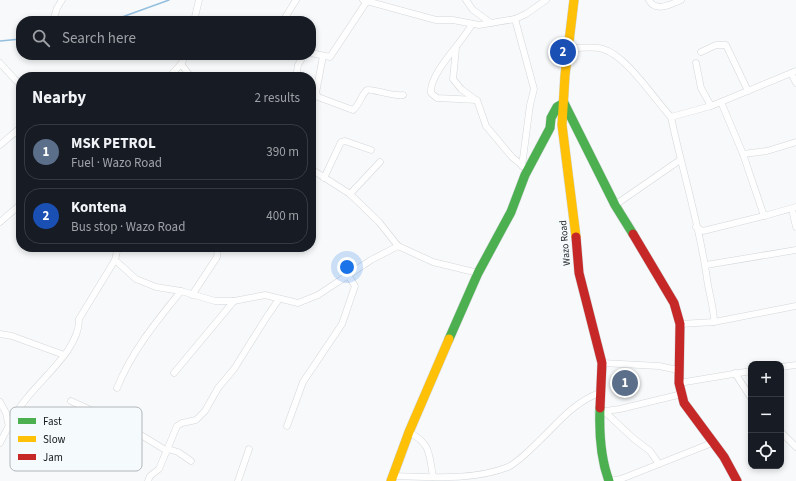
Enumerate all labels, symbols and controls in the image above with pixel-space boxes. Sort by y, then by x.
search box [16,16,316,60]
icon: search [30,27,52,49]
text: Search here [62,28,136,49]
pin: 2 [550,37,576,67]
text: Nearby [32,86,86,110]
text: 2 results [255,89,300,107]
text: MSK PETROL [71,133,156,154]
text: 1 [43,143,49,161]
text: 390 m [266,143,299,161]
text: Fuel · Wazo Road [71,154,162,172]
text: Kontena [71,197,127,218]
text: 2 [43,207,49,225]
text: 400 m [266,207,299,225]
text: Bus stop · Wazo Road [71,218,185,236]
street label: Wazo Road [556,220,574,266]
your location [337,257,357,277]
map controls [748,361,784,469]
button: + [748,361,784,397]
pin: 1 [612,368,638,398]
button: − [748,397,784,433]
legend [10,407,142,471]
text: Fast [43,414,62,429]
text: Slow [43,432,66,447]
button: locate [748,433,784,469]
text: Jam [43,450,63,465]

